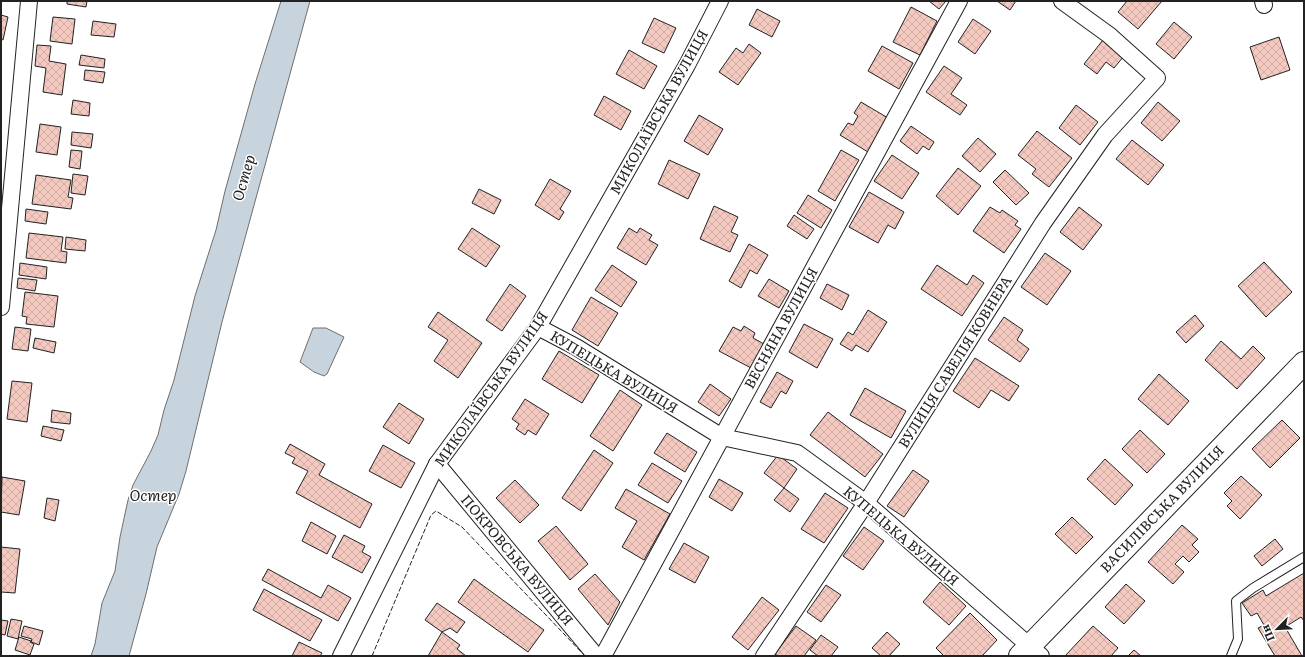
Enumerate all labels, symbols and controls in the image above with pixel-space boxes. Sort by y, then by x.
street label: МИКОЛАЇВСЬКА ВУЛИЦЯ [604,25,712,198]
water label: Остер [225,152,260,203]
street label: ВЕСНЯНА ВУЛИЦЯ [738,263,822,392]
street label: ВУЛИЦЯ САВЕЛІЯ КОВНЕРА [893,271,1016,451]
street label: МИКОЛАЇВСЬКА ВУЛИЦЯ [429,307,552,470]
street label: КУПЕЦЬКА ВУЛИЦЯ [547,325,682,417]
street label: ВАСИЛІВСЬКА ВУЛИЦЯ [1095,440,1228,577]
street label: КУПЕЦЬКА ВУЛИЦЯ [839,481,964,590]
water label: Остер [130,483,176,506]
street label: ПОКРОВСЬКА ВУЛИЦЯ [457,490,578,629]
north arrow [1257,609,1297,649]
text: Пн [1256,622,1278,645]

